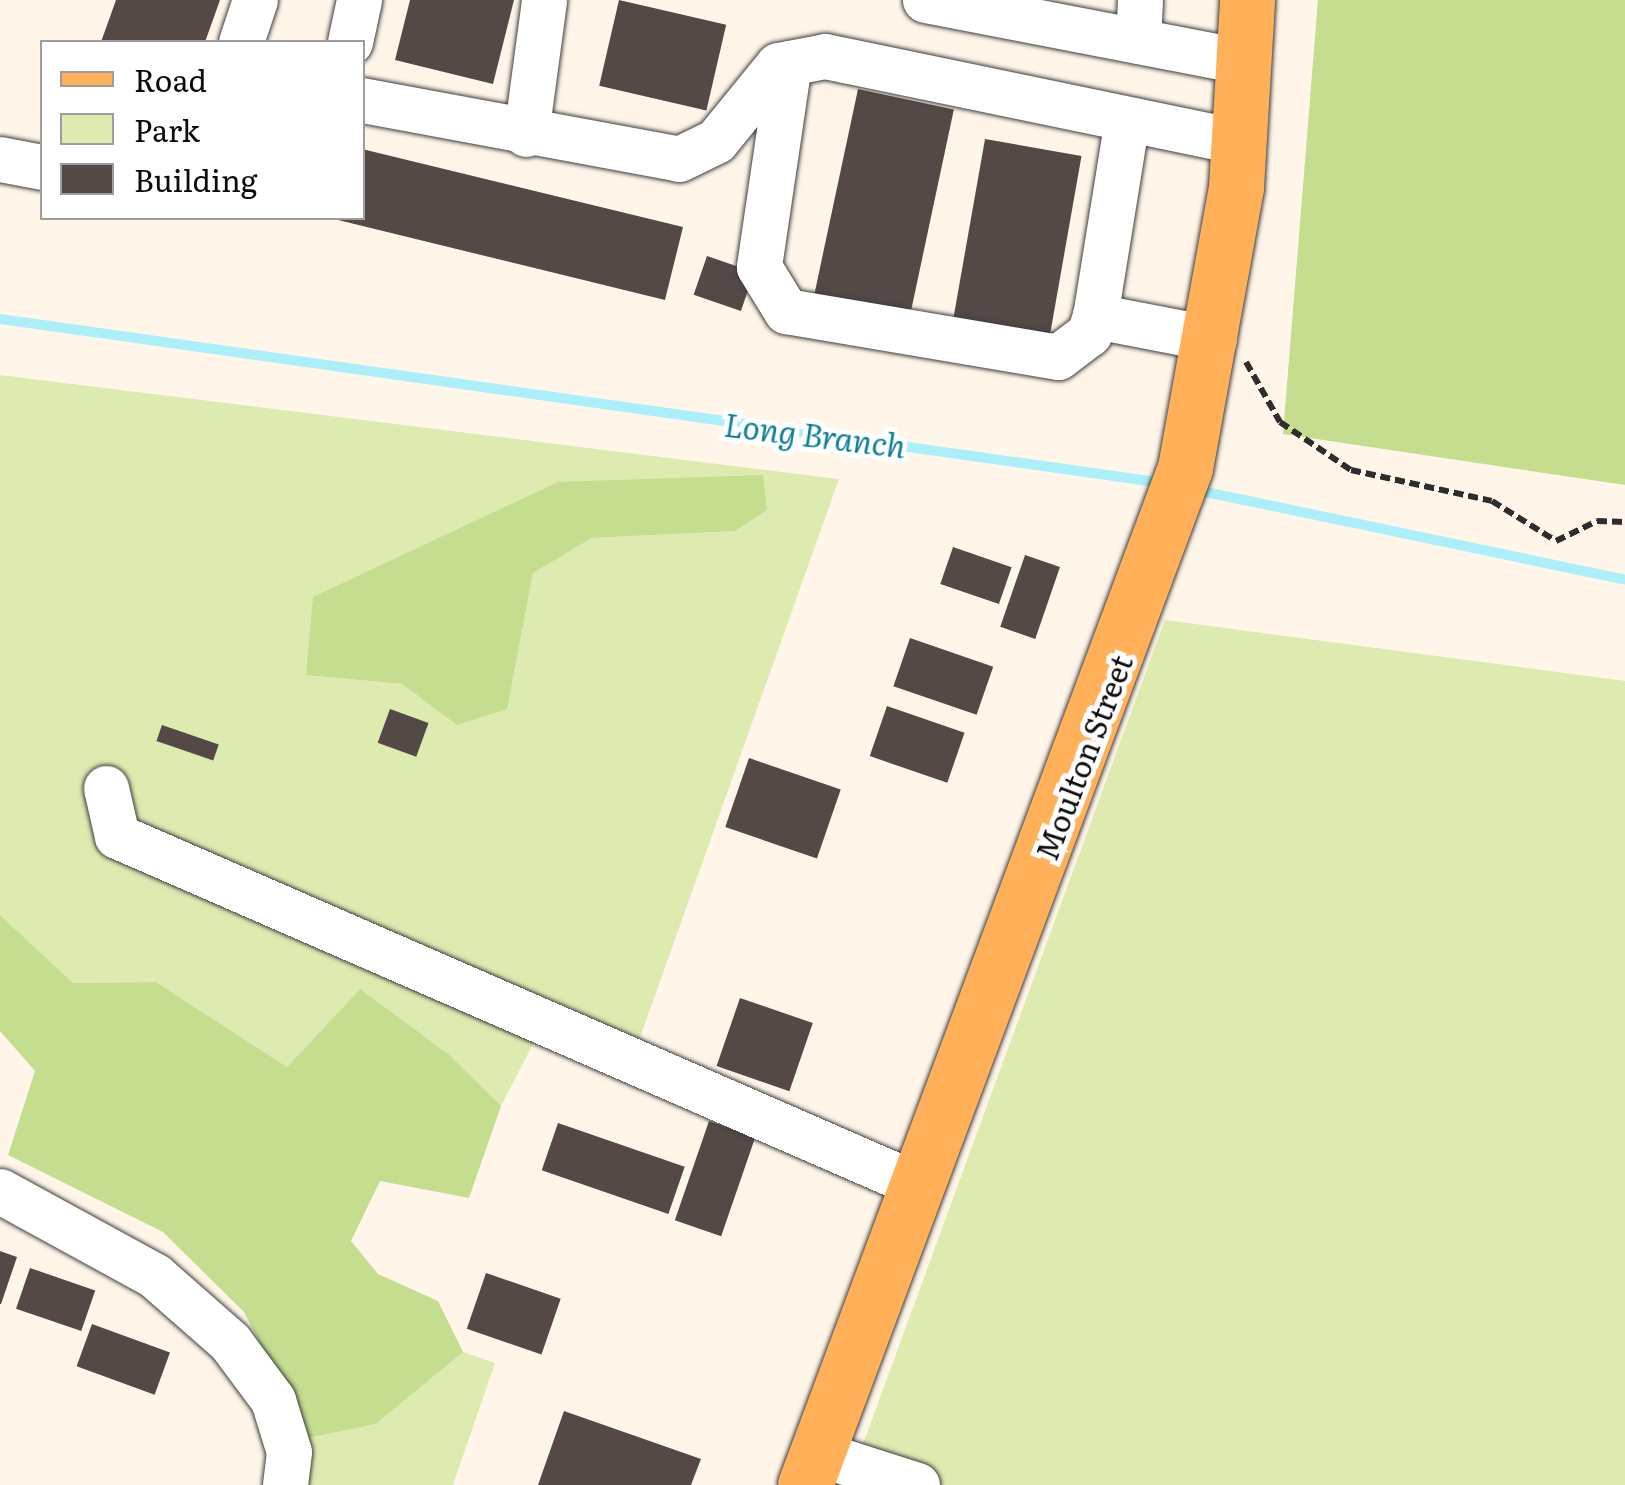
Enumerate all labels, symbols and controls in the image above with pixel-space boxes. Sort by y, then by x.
legend [40,40,365,220]
text: Road [134,57,207,101]
text: Park [134,107,200,151]
text: Building [134,157,258,201]
water label: Long Branch [722,404,908,464]
street label: Moulton Street [1027,649,1139,865]

